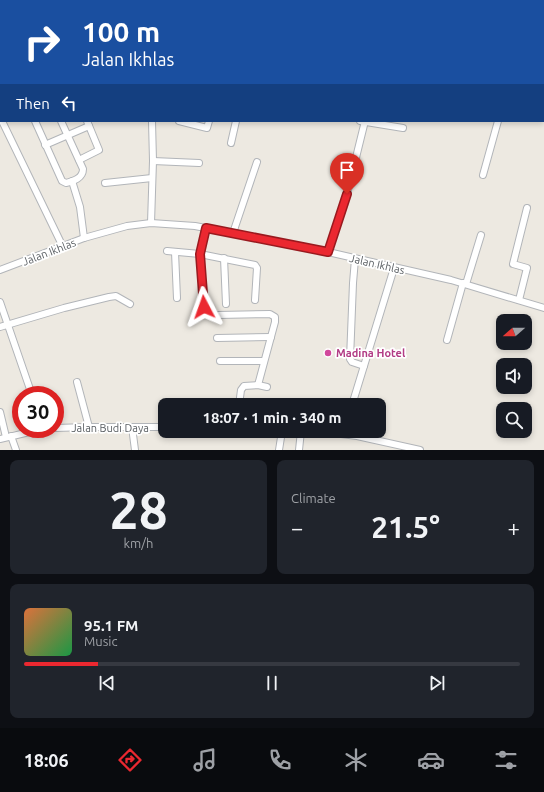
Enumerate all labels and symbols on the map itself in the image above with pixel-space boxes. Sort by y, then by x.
pin [330,153,364,194]
street label: Jalan Ikhlas [21,236,78,268]
street label: Jalan Ikhlas [348,252,406,276]
position arrow [183,286,225,328]
north arrow [496,314,532,350]
place label: Madina Hotel [336,347,406,359]
marker: Madina Hotel [323,348,333,358]
speed limit sign: 30 [12,386,64,438]
street label: Jalan Budi Daya [71,422,149,434]

